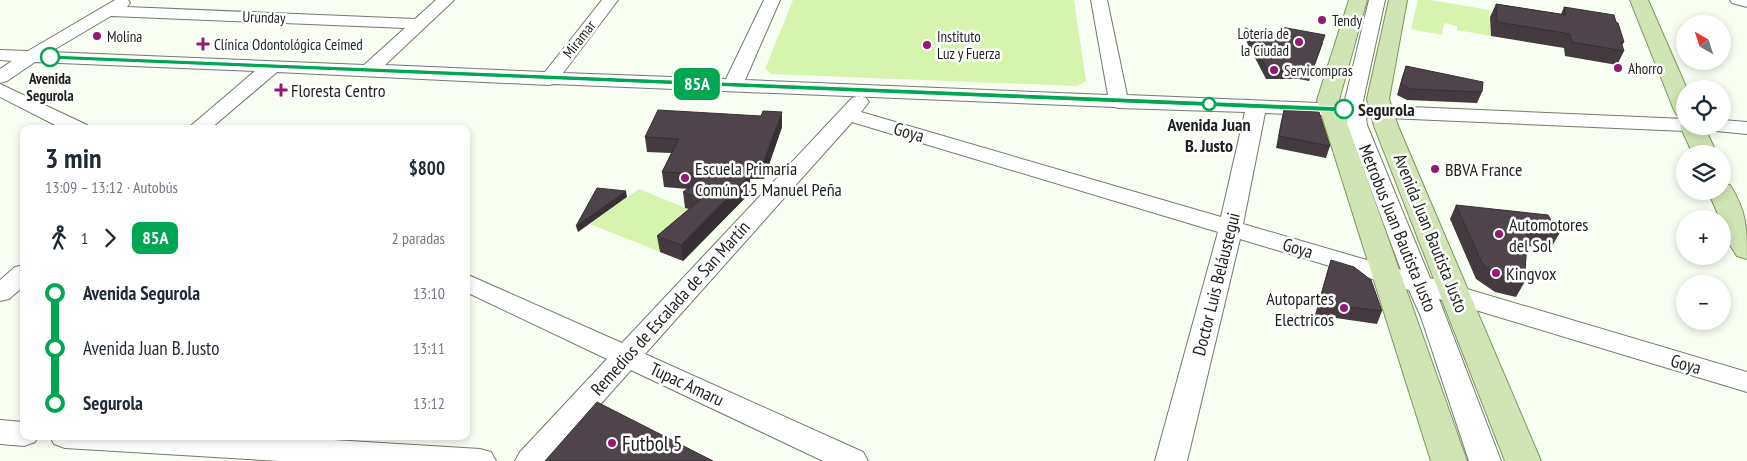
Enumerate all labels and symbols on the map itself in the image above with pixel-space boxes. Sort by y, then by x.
street label: Urunday [242,7,286,27]
place label: Tendy [1332,11,1362,30]
marker: Tendy [1316,14,1328,26]
north arrow [1676,15,1731,70]
street label: Miramar [558,16,600,62]
place label: Lotería de la Ciudad [1238,24,1289,60]
place label: Molina [107,27,142,46]
place label: Instituto Luz y Fuerza [937,27,1000,63]
marker: Molina [91,30,103,42]
place label: Clínica Odontológica Ceimed [214,35,363,54]
marker: Lotería de la Ciudad [1293,36,1305,48]
marker: Clínica Odontológica Ceimed [196,37,210,51]
marker: Instituto Luz y Fuerza [921,39,933,51]
marker: Avenida Segurola [40,47,60,67]
place label: Ahorro [1628,59,1663,78]
place label: Servicompras [1284,61,1353,80]
marker: Ahorro [1612,62,1624,74]
marker: Servicompras [1268,64,1280,76]
line badge: 85A [668,68,726,100]
place label: Avenida Segurola [26,69,74,105]
place label: Floresta Centro [291,79,386,102]
marker: Floresta Centro [275,84,287,96]
marker: Avenida Juan B. Justo [1202,97,1216,111]
place label: Segurola [1358,98,1415,121]
marker: Segurola [1334,99,1354,119]
place label: Avenida Juan B. Justo [1167,113,1250,157]
street label: Goya [891,117,927,147]
street label: Metrobus Juan Bautista Justo [1354,141,1442,315]
street label: Avenida Juan Bautista Justo [1389,150,1473,316]
place label: Escuela Primaria Común 15 Manuel Peña [695,157,842,201]
place label: BBVA France [1445,158,1522,181]
marker: BBVA France [1429,163,1441,175]
marker: Escuela Primaria Común 15 Manuel Peña [679,172,691,184]
street label: Doctor Luis Beláustegui [1187,210,1245,358]
place label: Automotores del Sol [1509,213,1588,257]
street label: Remedios de Escalada de San Martín [586,216,754,400]
marker: Automotores del Sol [1493,228,1505,240]
street label: Goya [1280,233,1316,263]
place label: Kingvox [1506,262,1557,285]
marker: Kingvox [1490,267,1502,279]
place label: Autopartes Electricos [1266,287,1334,331]
marker: Autopartes Electricos [1338,302,1350,314]
street label: Goya [1668,349,1704,379]
street label: Tupac Amaru [646,357,728,411]
place label: Futbol 5 [622,430,683,457]
marker: Futbol 5 [606,437,618,449]

